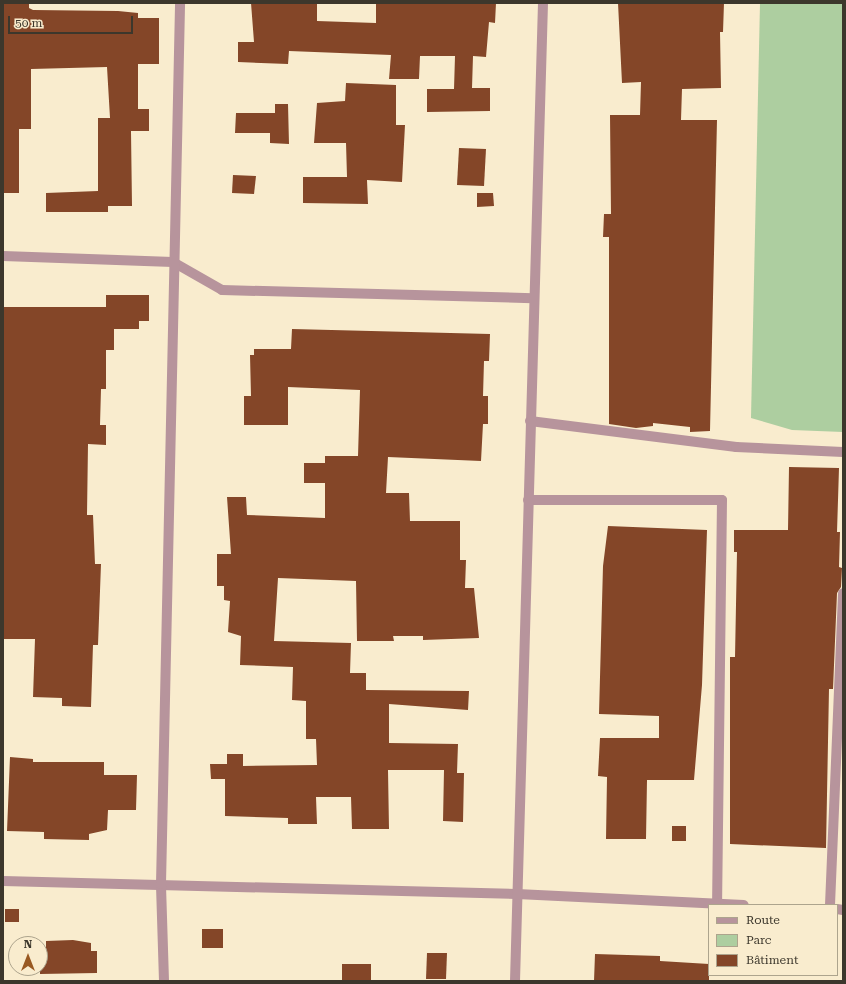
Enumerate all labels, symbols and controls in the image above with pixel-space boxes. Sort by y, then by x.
scale bar [10,8,135,34]
text: 50 m [15,16,42,30]
legend [708,904,838,976]
text: Route [746,913,780,927]
text: Parc [746,933,771,947]
north arrow [8,936,48,976]
text: N [24,938,32,951]
text: Bâtiment [746,953,798,967]

